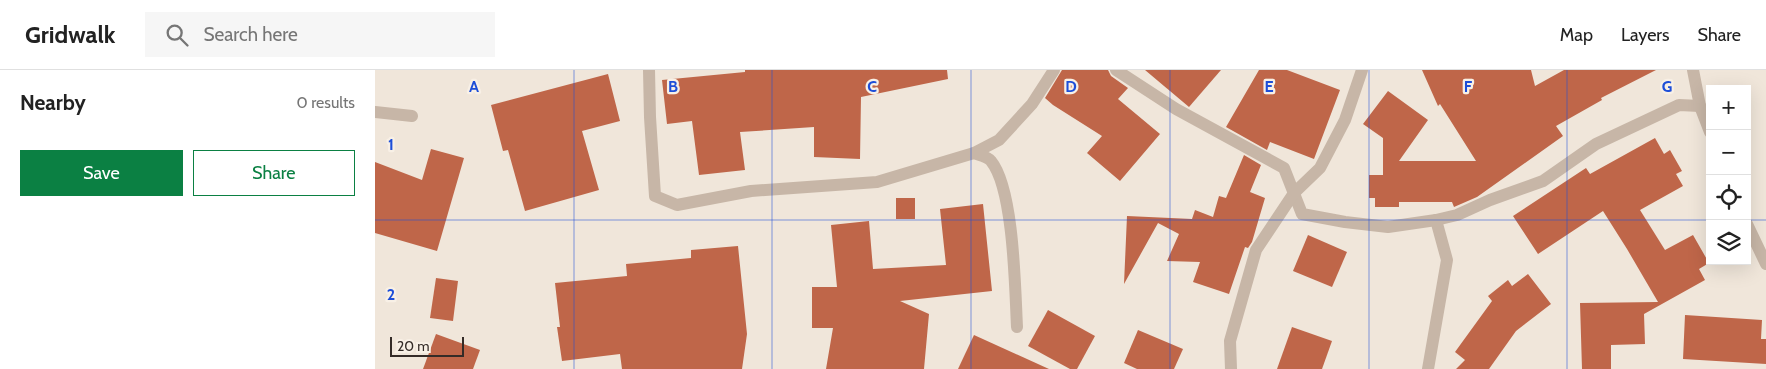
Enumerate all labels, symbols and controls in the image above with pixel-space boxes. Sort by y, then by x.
search box [145,12,495,57]
text: Gridwalk [25,20,115,49]
icon: search [163,21,191,49]
text: Search here [203,23,298,46]
text: Map [1560,24,1593,46]
text: Layers [1621,24,1670,46]
text: Share [1698,24,1741,46]
text: A [469,77,479,96]
text: B [668,77,678,96]
text: C [867,77,877,96]
text: D [1065,77,1077,96]
text: E [1264,77,1274,96]
text: F [1464,77,1473,96]
text: G [1662,77,1672,96]
map controls [1706,85,1751,265]
button: + [1706,85,1751,130]
text: Nearby [20,90,86,115]
text: 0 results [296,93,355,112]
button: − [1706,130,1751,175]
text: 1 [388,135,394,154]
button: Save [20,150,183,196]
button: Share [193,150,355,196]
button: locate [1706,175,1751,220]
button: layers [1706,220,1751,265]
text: 2 [387,285,395,304]
scale bar [390,334,464,357]
text: 20 m [397,337,430,355]

